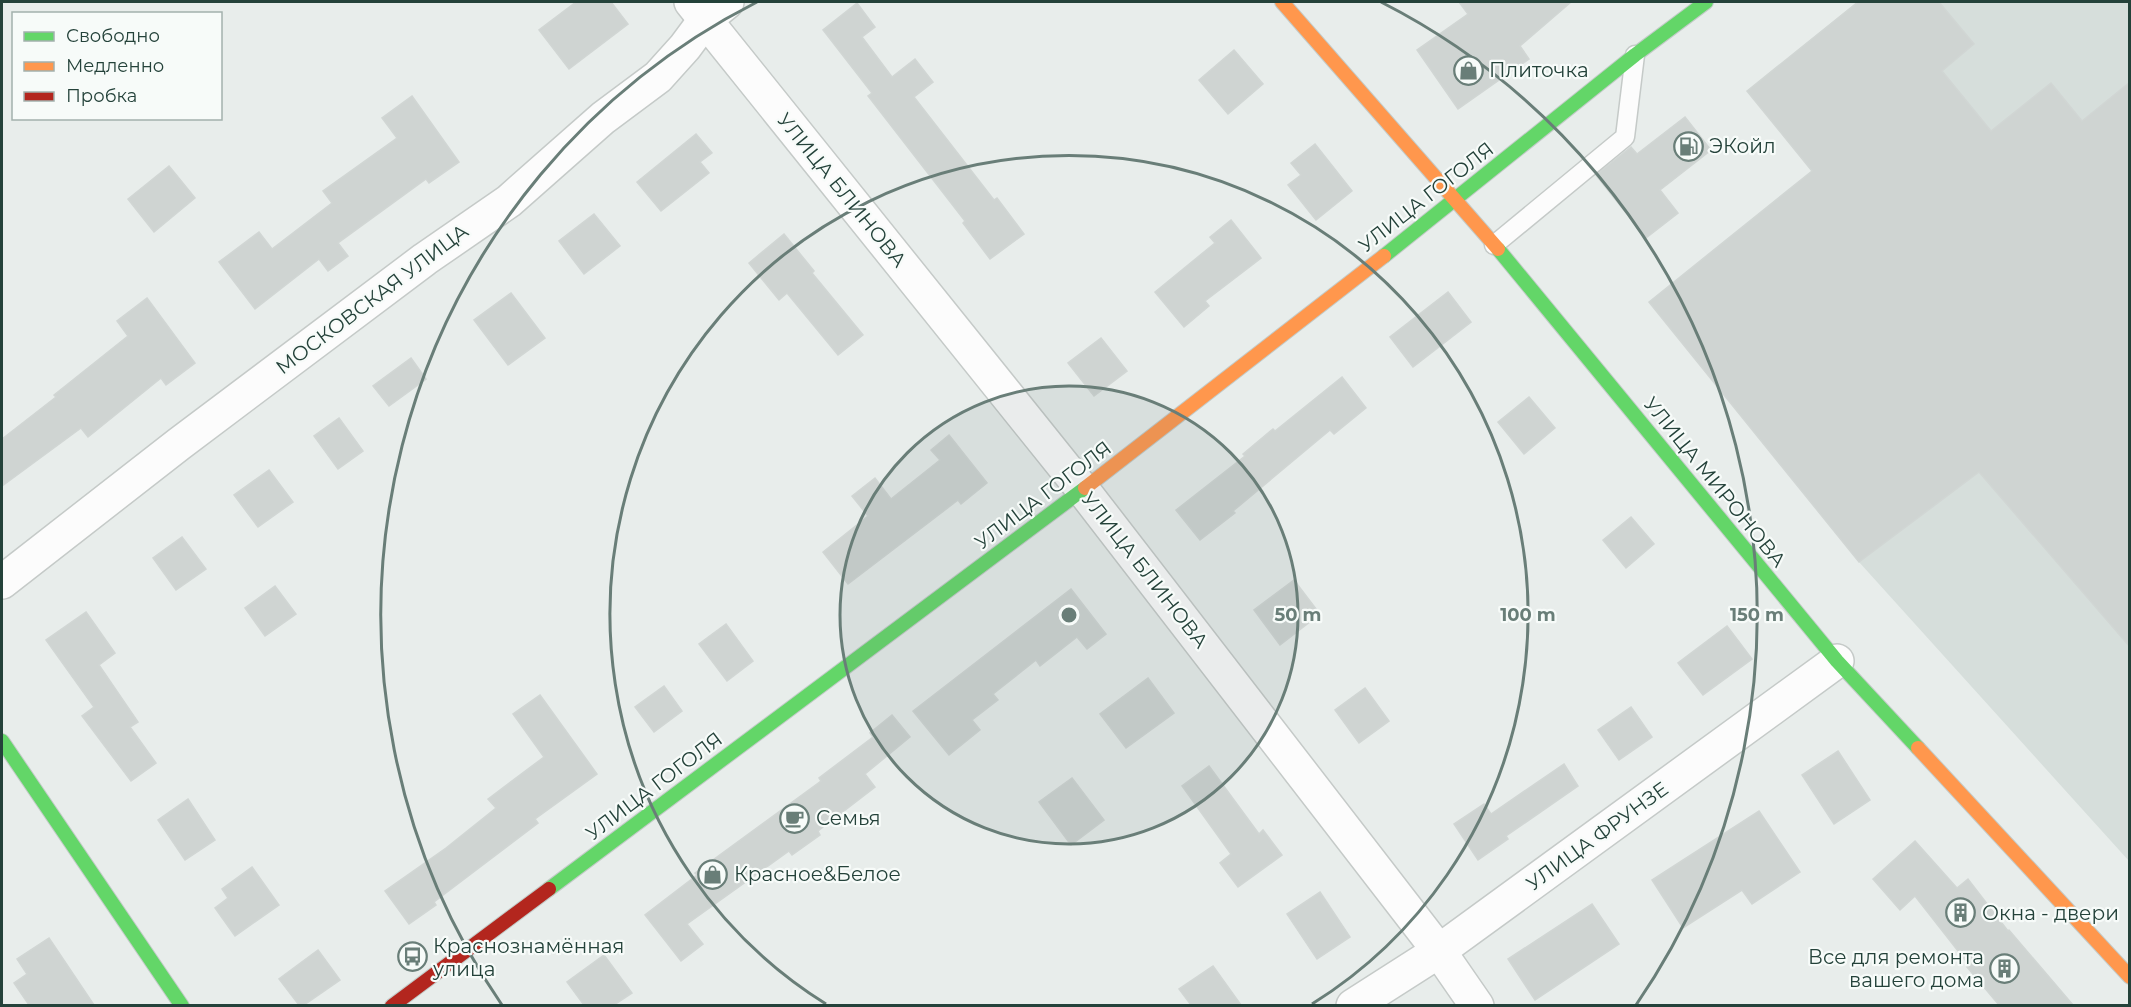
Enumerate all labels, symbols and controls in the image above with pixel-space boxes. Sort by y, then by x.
legend [12,12,222,120]
text: Свободно [66,25,160,47]
shop icon: Плиточка [1452,54,1484,86]
text: Медленно [66,55,164,77]
place label: Плиточка [1489,58,1589,82]
text: Пробка [66,85,137,107]
street label: УЛИЦА БЛИНОВА [772,108,912,272]
fuel station icon: ЭКойл [1672,130,1704,162]
place label: ЭКойл [1709,134,1776,158]
street label: УЛИЦА ГОГОЛЯ [1354,137,1498,257]
street label: МОСКОВСКАЯ УЛИЦА [271,219,473,379]
street label: УЛИЦА МИРОНОВА [1639,392,1791,572]
street label: УЛИЦА ГОГОЛЯ [970,436,1116,554]
street label: УЛИЦА БЛИНОВА [1077,487,1213,653]
text: 50 m [1275,604,1321,626]
text: 100 m [1500,604,1556,626]
text: 150 m [1730,604,1784,626]
centre of rings [1059,605,1079,625]
street label: УЛИЦА ГОГОЛЯ [581,727,727,845]
street label: УЛИЦА ФРУНЗЕ [1521,777,1673,895]
cafe icon: Семья [779,802,811,834]
place label: Семья [816,806,881,830]
shop icon: Красное&Белое [697,858,729,890]
place label: Красное&Белое [734,862,901,886]
building icon: Окна - двери [1945,897,1977,929]
place label: Окна - двери [1982,901,2119,925]
place label: Краснознамённая улица [432,934,624,981]
bus stop icon: Краснознамённая улица [396,941,428,973]
place label: Все для ремонта вашего дома [1808,945,1984,992]
building icon: Все для ремонта вашего дома [1989,952,2021,984]

